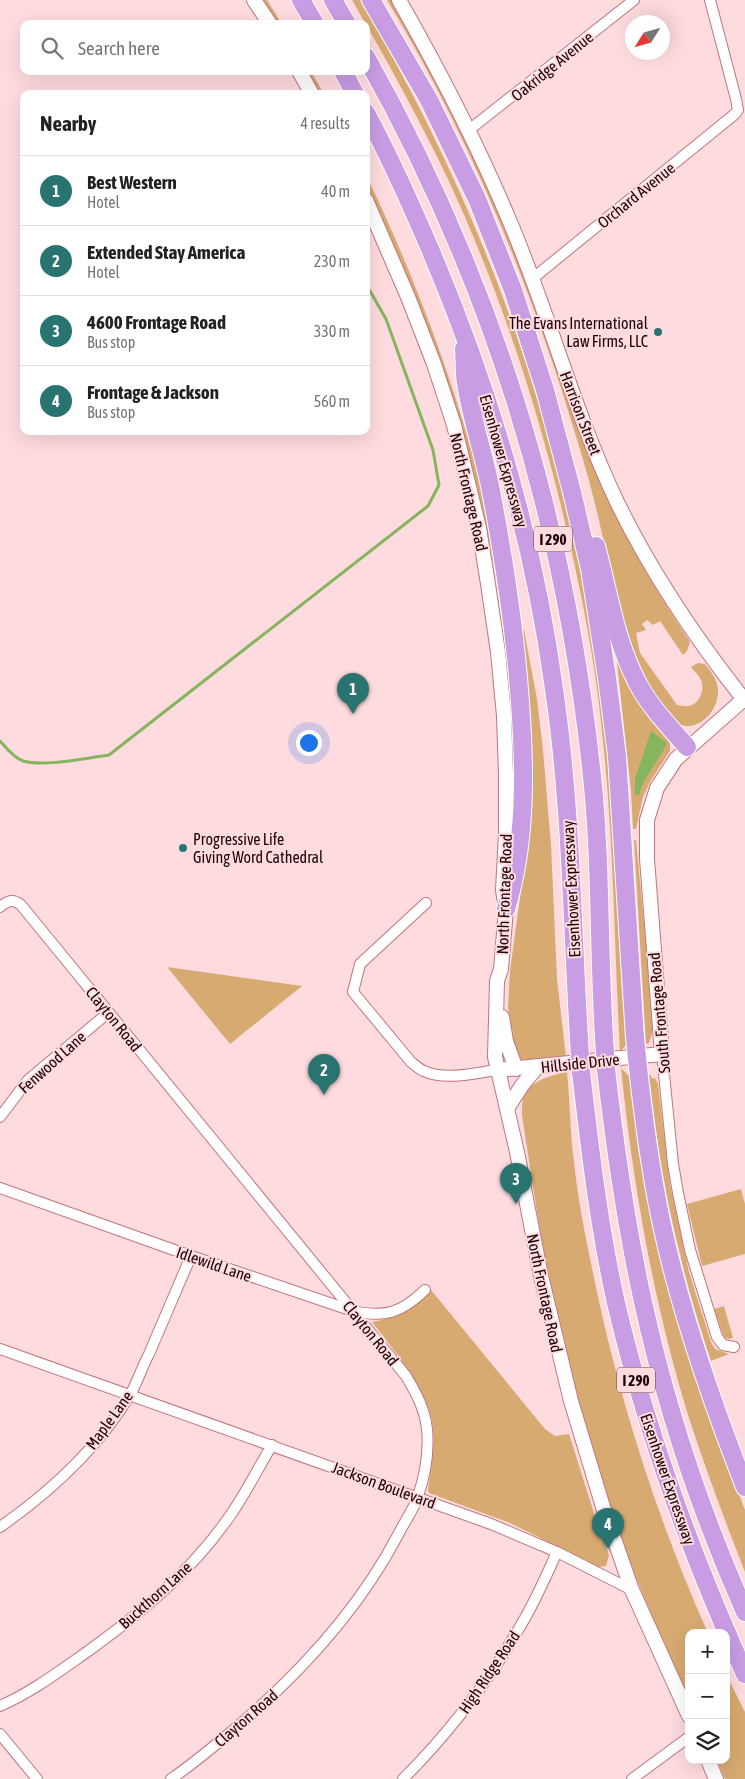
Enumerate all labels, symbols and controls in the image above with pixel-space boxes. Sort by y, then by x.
north arrow [625,15,670,60]
search box [20,20,370,75]
street label: Oakridge Avenue [507,28,597,105]
icon: search [38,34,66,62]
text: Search here [78,37,160,59]
text: Nearby [40,111,96,135]
text: 4 results [300,114,350,132]
street label: Orchard Avenue [594,158,678,232]
text: Best Western [87,171,177,193]
text: 1 [52,182,60,200]
text: 40 m [321,182,350,200]
text: Hotel [87,193,120,211]
text: Extended Stay America [87,241,245,263]
text: 2 [52,252,60,270]
text: 230 m [314,252,350,270]
text: Hotel [87,263,120,281]
text: 4600 Frontage Road [87,311,226,333]
place label: The Evans International Law Firms, LLC [509,314,649,350]
text: 3 [52,322,60,340]
text: 330 m [314,322,350,340]
marker: The Evans International Law Firms, LLC [652,326,664,338]
text: Bus stop [87,333,135,351]
street label: Harrison Street [557,369,605,458]
text: Frontage & Jackson [87,381,219,403]
text: 4 [52,392,60,410]
text: 560 m [314,392,350,410]
street label: Eisenhower Expressway [475,392,532,530]
text: Bus stop [87,403,135,421]
street label: North Frontage Road [446,431,491,553]
road number: I 290 [534,526,572,552]
pin: 1 [337,673,369,714]
your location [296,730,322,756]
street label: Eisenhower Expressway [558,819,585,958]
place label: Progressive Life Giving Word Cathedral [193,830,324,867]
street label: North Frontage Road [493,833,516,955]
marker: Progressive Life Giving Word Cathedral [177,842,189,854]
street label: South Frontage Road [645,952,674,1074]
street label: Clayton Road [82,983,146,1056]
street label: Fenwood Lane [15,1027,89,1097]
street label: Hillside Drive [540,1050,620,1076]
pin: 2 [308,1054,340,1095]
pin: 3 [500,1163,532,1204]
street label: North Frontage Road [523,1232,566,1354]
street label: Idlewild Lane [174,1243,254,1285]
street label: Clayton Road [339,1297,403,1370]
road number: I 290 [617,1368,655,1392]
street label: Maple Lane [82,1387,137,1453]
street label: Eisenhower Expressway [636,1411,699,1548]
street label: Jackson Boulevard [330,1458,438,1512]
pin: 4 [592,1508,624,1549]
street label: Buckthorn Lane [115,1558,195,1632]
street label: High Ridge Road [455,1627,524,1717]
map controls [685,1629,730,1764]
button: + [685,1629,730,1674]
button: − [685,1674,730,1719]
street label: Clayton Road [211,1686,282,1751]
button: layers [685,1719,730,1764]

